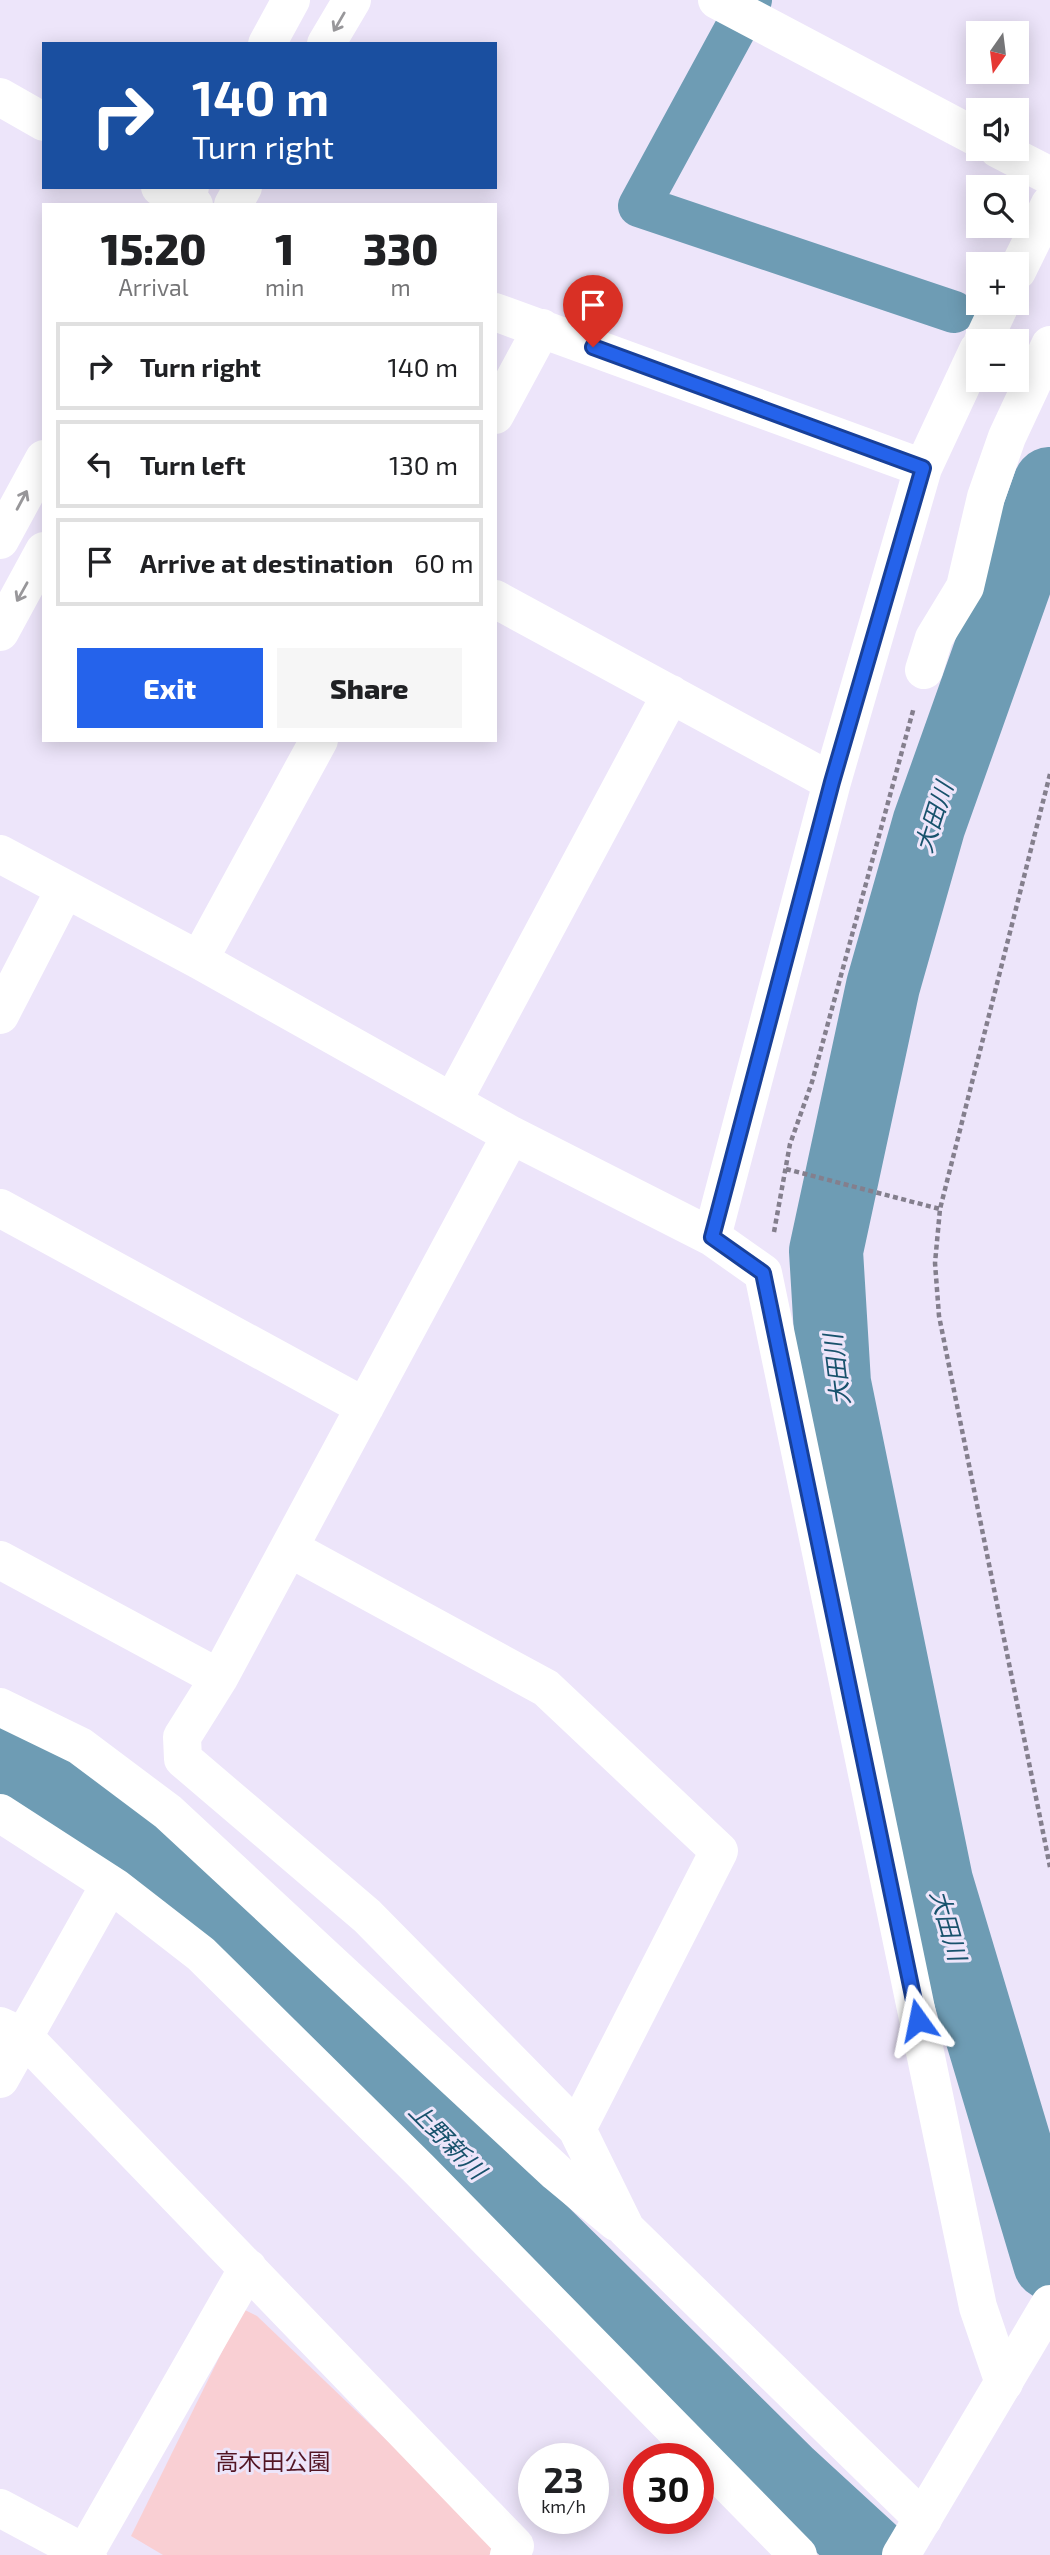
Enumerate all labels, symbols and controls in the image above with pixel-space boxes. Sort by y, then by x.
one-way arrow [332,11,346,31]
north arrow [966,21,1029,84]
map controls [966,21,1029,392]
text: 140 m [192,67,329,126]
icon: right [77,70,168,161]
button: sound [966,98,1029,161]
text: Turn right [192,127,334,165]
button: search [966,175,1029,238]
text: 15:20 [101,223,206,273]
text: 1 [275,223,294,273]
text: 330 [363,223,438,273]
button: + [966,252,1029,315]
text: Arrival [119,273,189,301]
text: min [265,273,304,301]
text: m [391,273,411,301]
pin [563,275,623,347]
icon: arrive [574,286,612,324]
button: − [966,329,1029,392]
icon: right [81,347,119,385]
text: Turn right [140,351,261,382]
text: 140 m [387,351,458,382]
icon: left [81,445,119,483]
text: Turn left [140,449,246,480]
text: 130 m [389,449,458,480]
one-way arrow [15,490,29,510]
icon: arrive [81,543,119,581]
text: Arrive at destination [140,547,393,578]
text: 60 m [414,547,473,578]
one-way arrow [15,581,29,601]
button: Exit [77,648,263,728]
button: Share [277,648,462,728]
water label: 大田川 [908,775,959,856]
water label: 大田川 [817,1330,855,1407]
water label: 大田川 [925,1886,974,1966]
position arrow [881,1983,955,2057]
water label: 上野新川 [404,2096,494,2186]
speed limit sign: 30 [623,2443,714,2534]
park label: 高木田公園 [216,2447,331,2475]
text: 23 [543,2458,584,2500]
text: km/h [541,2495,586,2517]

